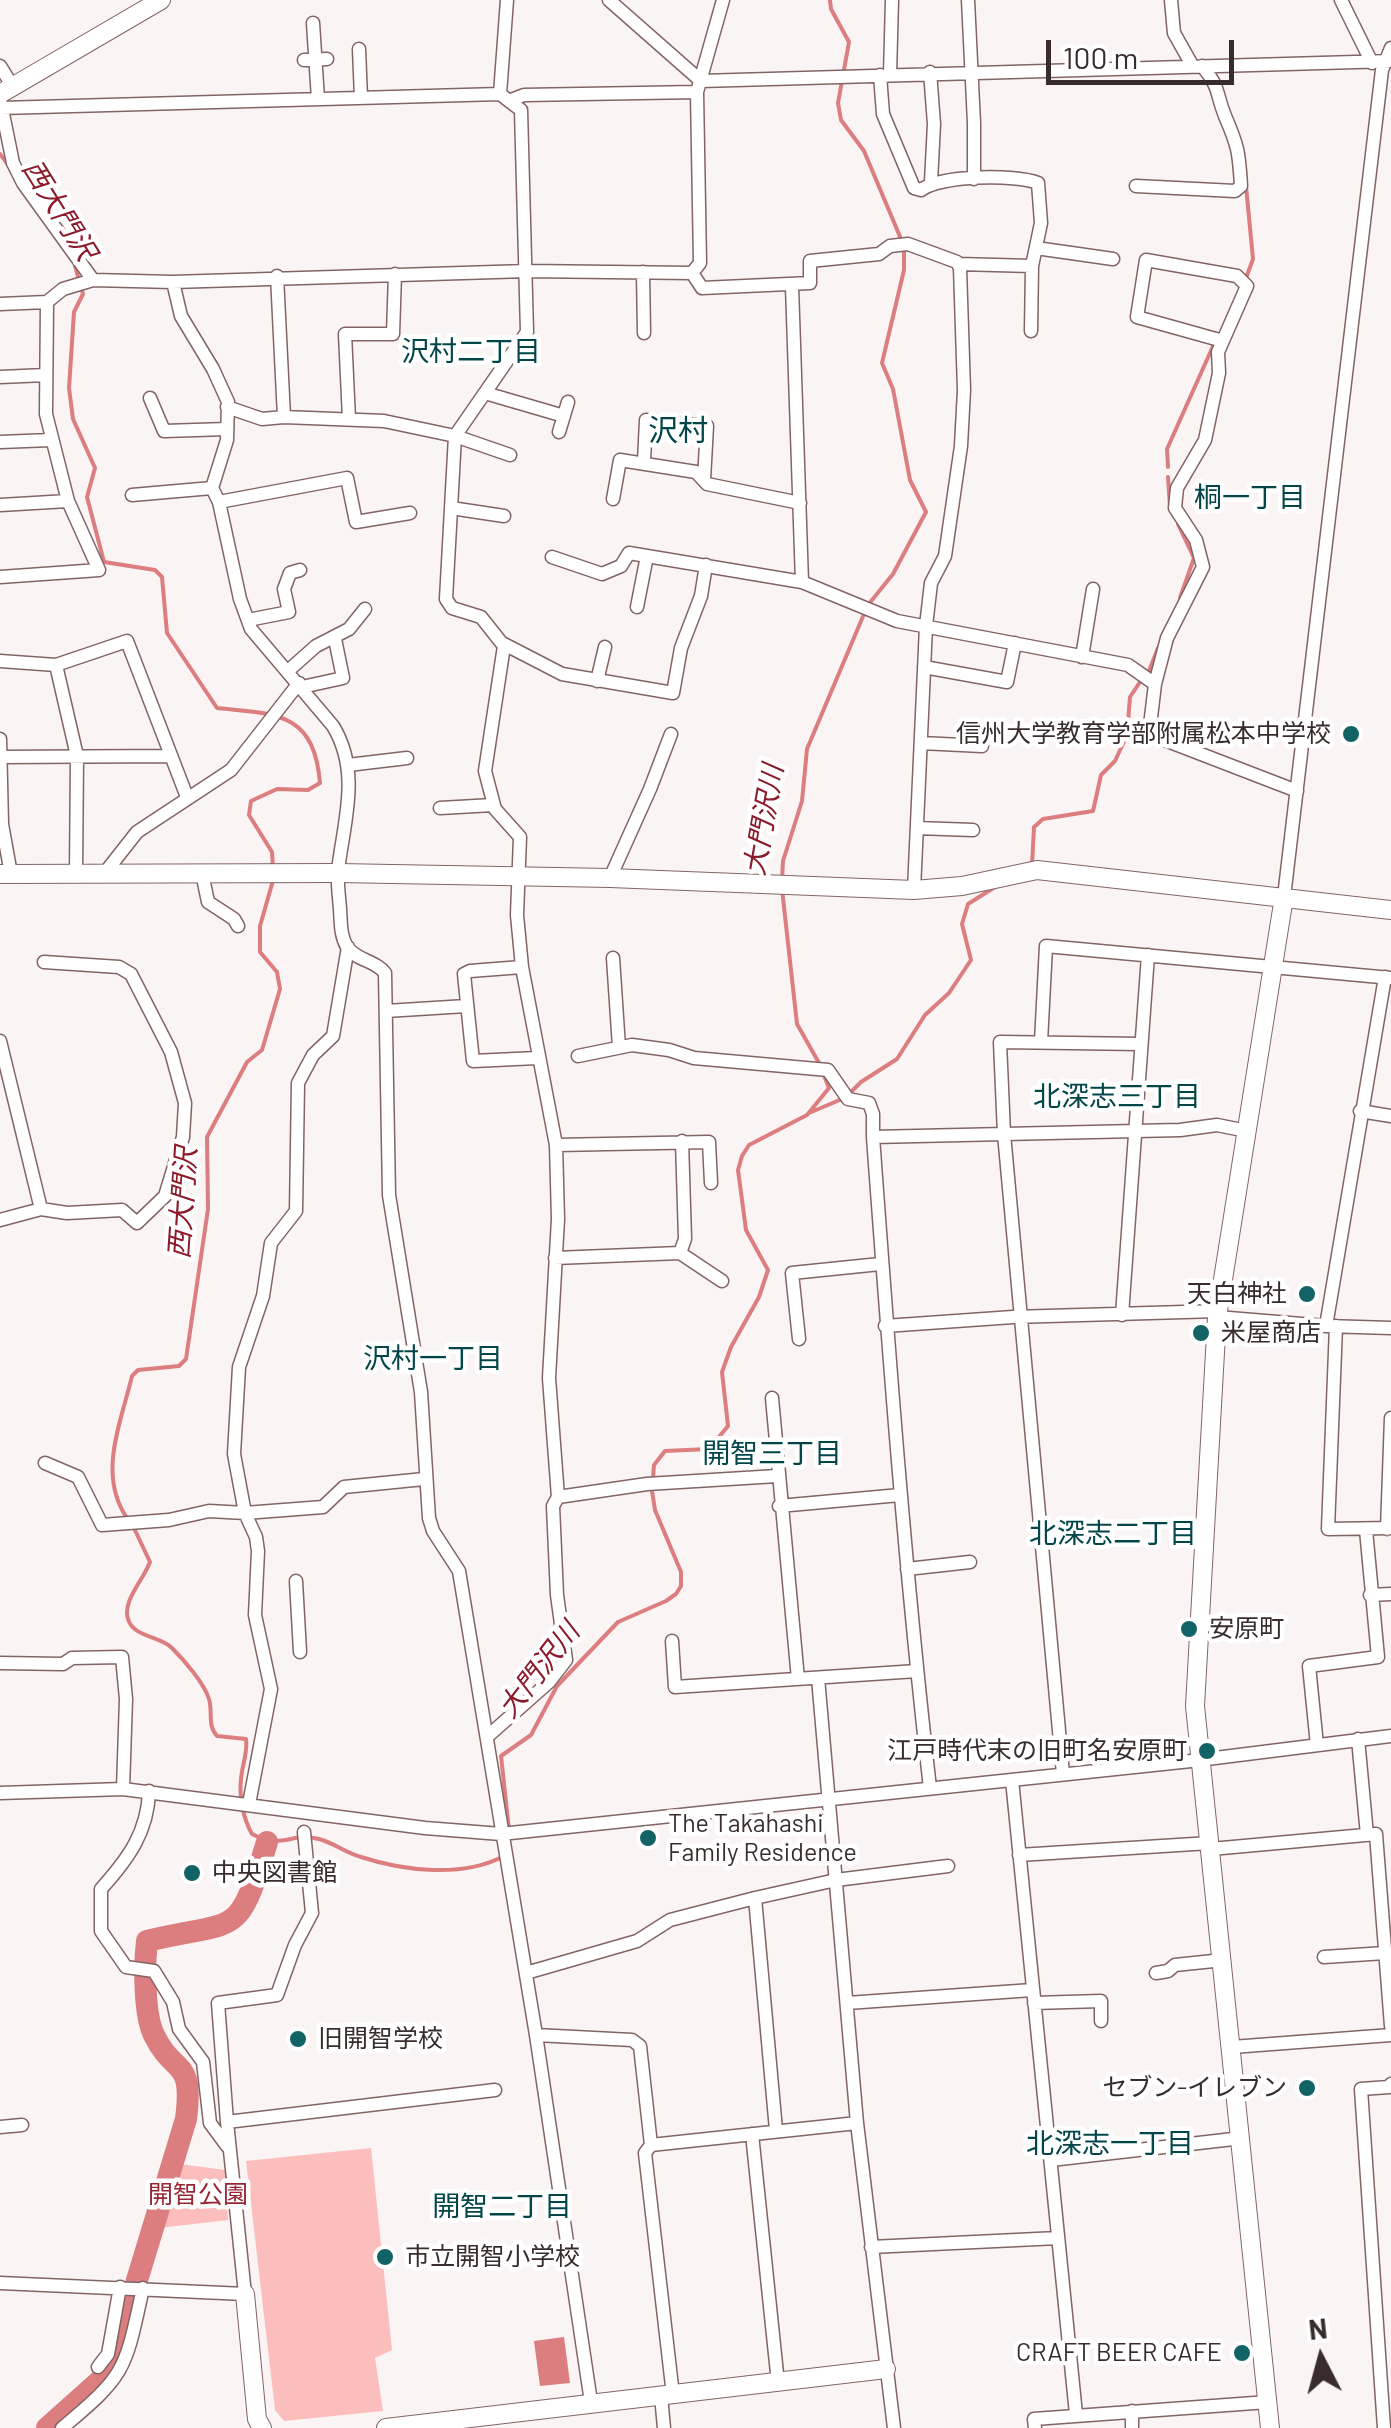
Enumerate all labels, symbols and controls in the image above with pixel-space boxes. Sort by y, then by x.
scale bar [1051,20,1238,82]
text: 100 m [1063,39,1138,75]
water label: 西大門沢 [15,154,103,266]
district label: 沢村二丁目 [401,335,541,369]
district label: 沢村 [648,413,708,449]
district label: 桐一丁目 [1194,481,1306,515]
place label: 信州大学教育学部附属松本中学校 [956,719,1331,749]
marker: 信州大学教育学部附属松本中学校 [1340,723,1362,745]
water label: 大門沢川 [738,762,790,878]
district label: 北深志三丁目 [1033,1080,1201,1114]
water label: 西大門沢 [162,1146,204,1260]
place label: 天白神社 [1187,1279,1287,1309]
marker: 天白神社 [1296,1283,1318,1305]
place label: 米屋商店 [1221,1318,1321,1348]
marker: 米屋商店 [1190,1322,1212,1344]
district label: 沢村一丁目 [363,1342,503,1376]
district label: 開智三丁目 [702,1437,842,1471]
district label: 北深志二丁目 [1029,1517,1197,1551]
place label: 安原町 [1209,1614,1284,1644]
water label: 大門沢川 [491,1616,587,1724]
marker: 安原町 [1178,1618,1200,1640]
place label: 江戸時代末の旧町名安原町 [887,1736,1187,1766]
marker: 江戸時代末の旧町名安原町 [1196,1740,1218,1762]
place label: The Takahashi Family Residence [668,1809,857,1868]
marker: The Takahashi Family Residence [637,1827,659,1849]
place label: 中央図書館 [212,1858,337,1888]
marker: 中央図書館 [181,1862,203,1884]
place label: 旧開智学校 [318,2024,443,2054]
marker: 旧開智学校 [287,2028,309,2050]
place label: セブン-イレブン [1102,2073,1287,2103]
marker: セブン-イレブン [1296,2077,1318,2099]
district label: 北深志一丁目 [1026,2127,1194,2161]
park label: 開智公園 [148,2180,248,2210]
district label: 開智二丁目 [432,2190,572,2224]
place label: 市立開智小学校 [405,2242,580,2272]
marker: 市立開智小学校 [374,2246,396,2268]
north arrow [1271,2308,1371,2408]
text: N [1307,2310,1329,2346]
place label: CRAFT BEER CAFE [1016,2338,1222,2368]
marker: CRAFT BEER CAFE [1231,2342,1253,2364]

